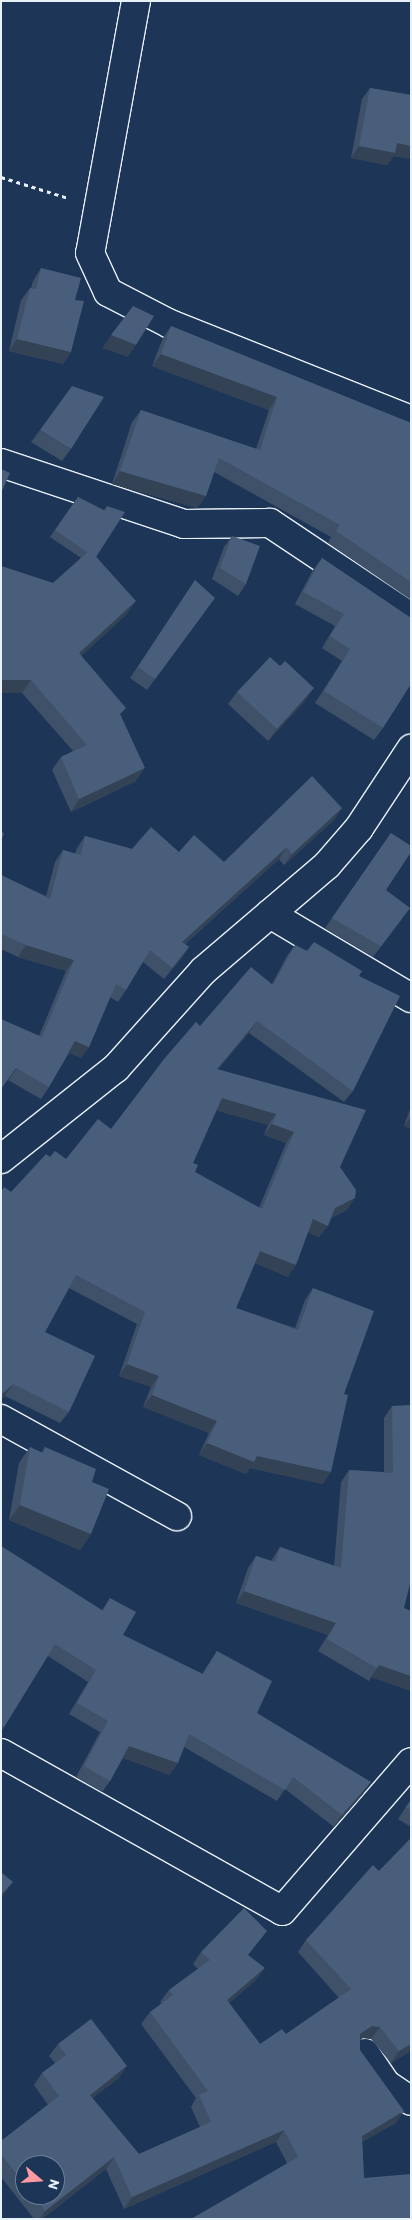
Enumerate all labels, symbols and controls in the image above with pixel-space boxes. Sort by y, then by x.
north arrow [15,2155,65,2205]
text: N [44,2177,63,2192]

